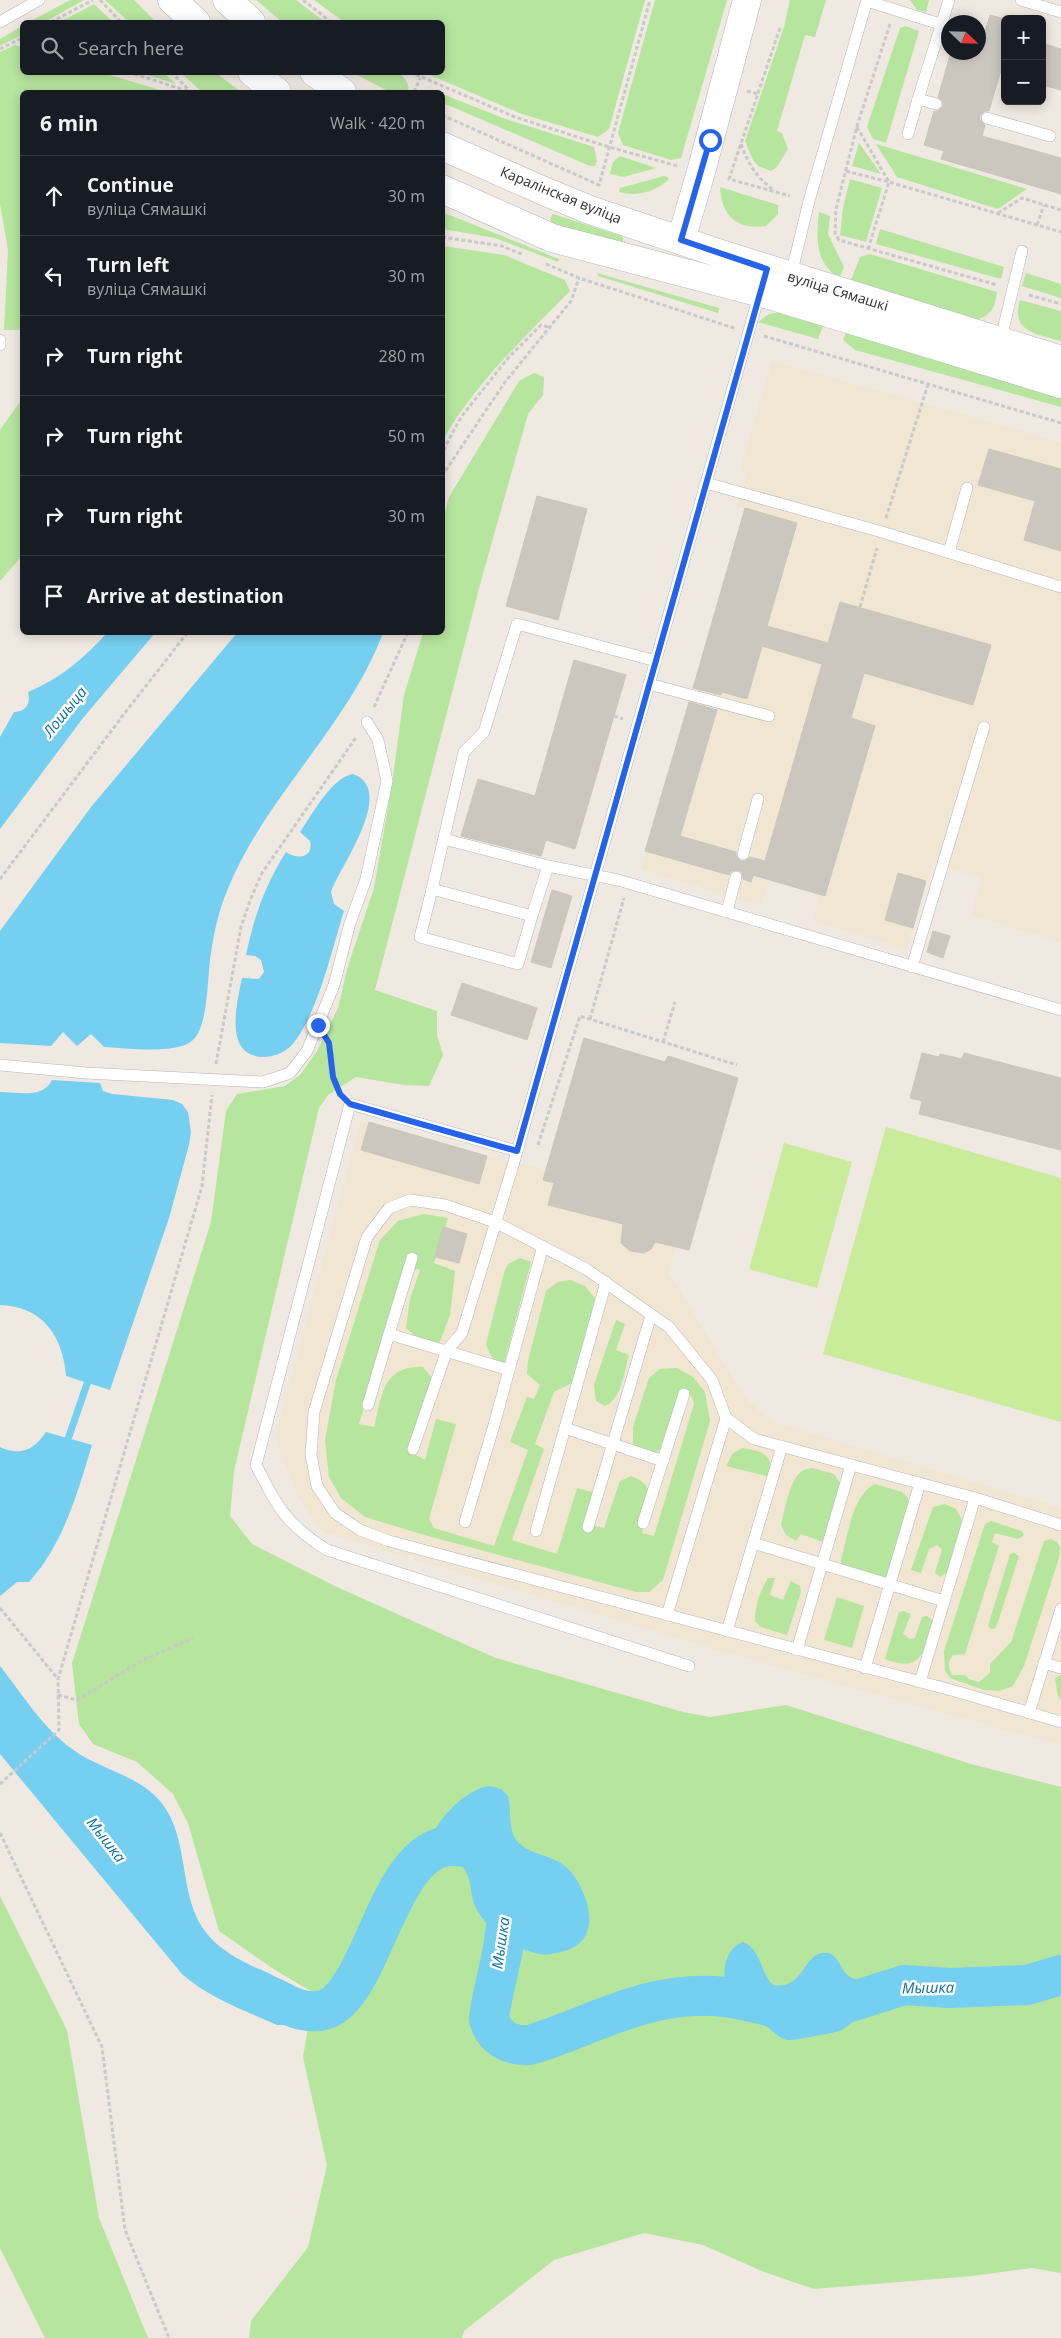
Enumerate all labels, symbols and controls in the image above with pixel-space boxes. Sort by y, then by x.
north arrow [941,15,986,60]
map controls [1001,15,1046,105]
button: + [1001,15,1046,60]
search box [20,20,445,75]
icon: search [38,34,66,62]
text: Search here [78,35,184,61]
button: − [1001,60,1046,105]
text: 6 min [40,109,98,137]
text: Walk · 420 m [330,112,425,134]
route start [699,129,722,152]
street label: Каралінская вуліца [498,162,625,228]
text: Continue [87,172,174,198]
icon: ahead [40,182,68,210]
text: 30 m [388,185,425,207]
text: вуліца Сямашкі [87,198,207,220]
text: Turn left [87,252,169,278]
icon: left [40,262,68,290]
text: 30 m [388,265,425,287]
street label: вуліца Сямашкі [785,266,891,315]
text: вуліца Сямашкі [87,278,207,300]
icon: right [40,342,68,370]
text: Turn right [87,343,182,369]
text: 280 m [379,345,425,367]
icon: right [40,422,68,450]
text: Turn right [87,423,182,449]
text: 50 m [388,425,425,447]
icon: right [40,502,68,530]
text: Turn right [87,503,182,529]
text: 30 m [388,505,425,527]
icon: arrive [40,582,68,610]
text: Arrive at destination [87,583,284,609]
water label: Лошыца [37,682,91,742]
route end [307,1014,330,1037]
water label: Мышка [83,1813,131,1866]
water label: Мышка [486,1915,514,1970]
water label: Мышка [902,1977,955,1997]

